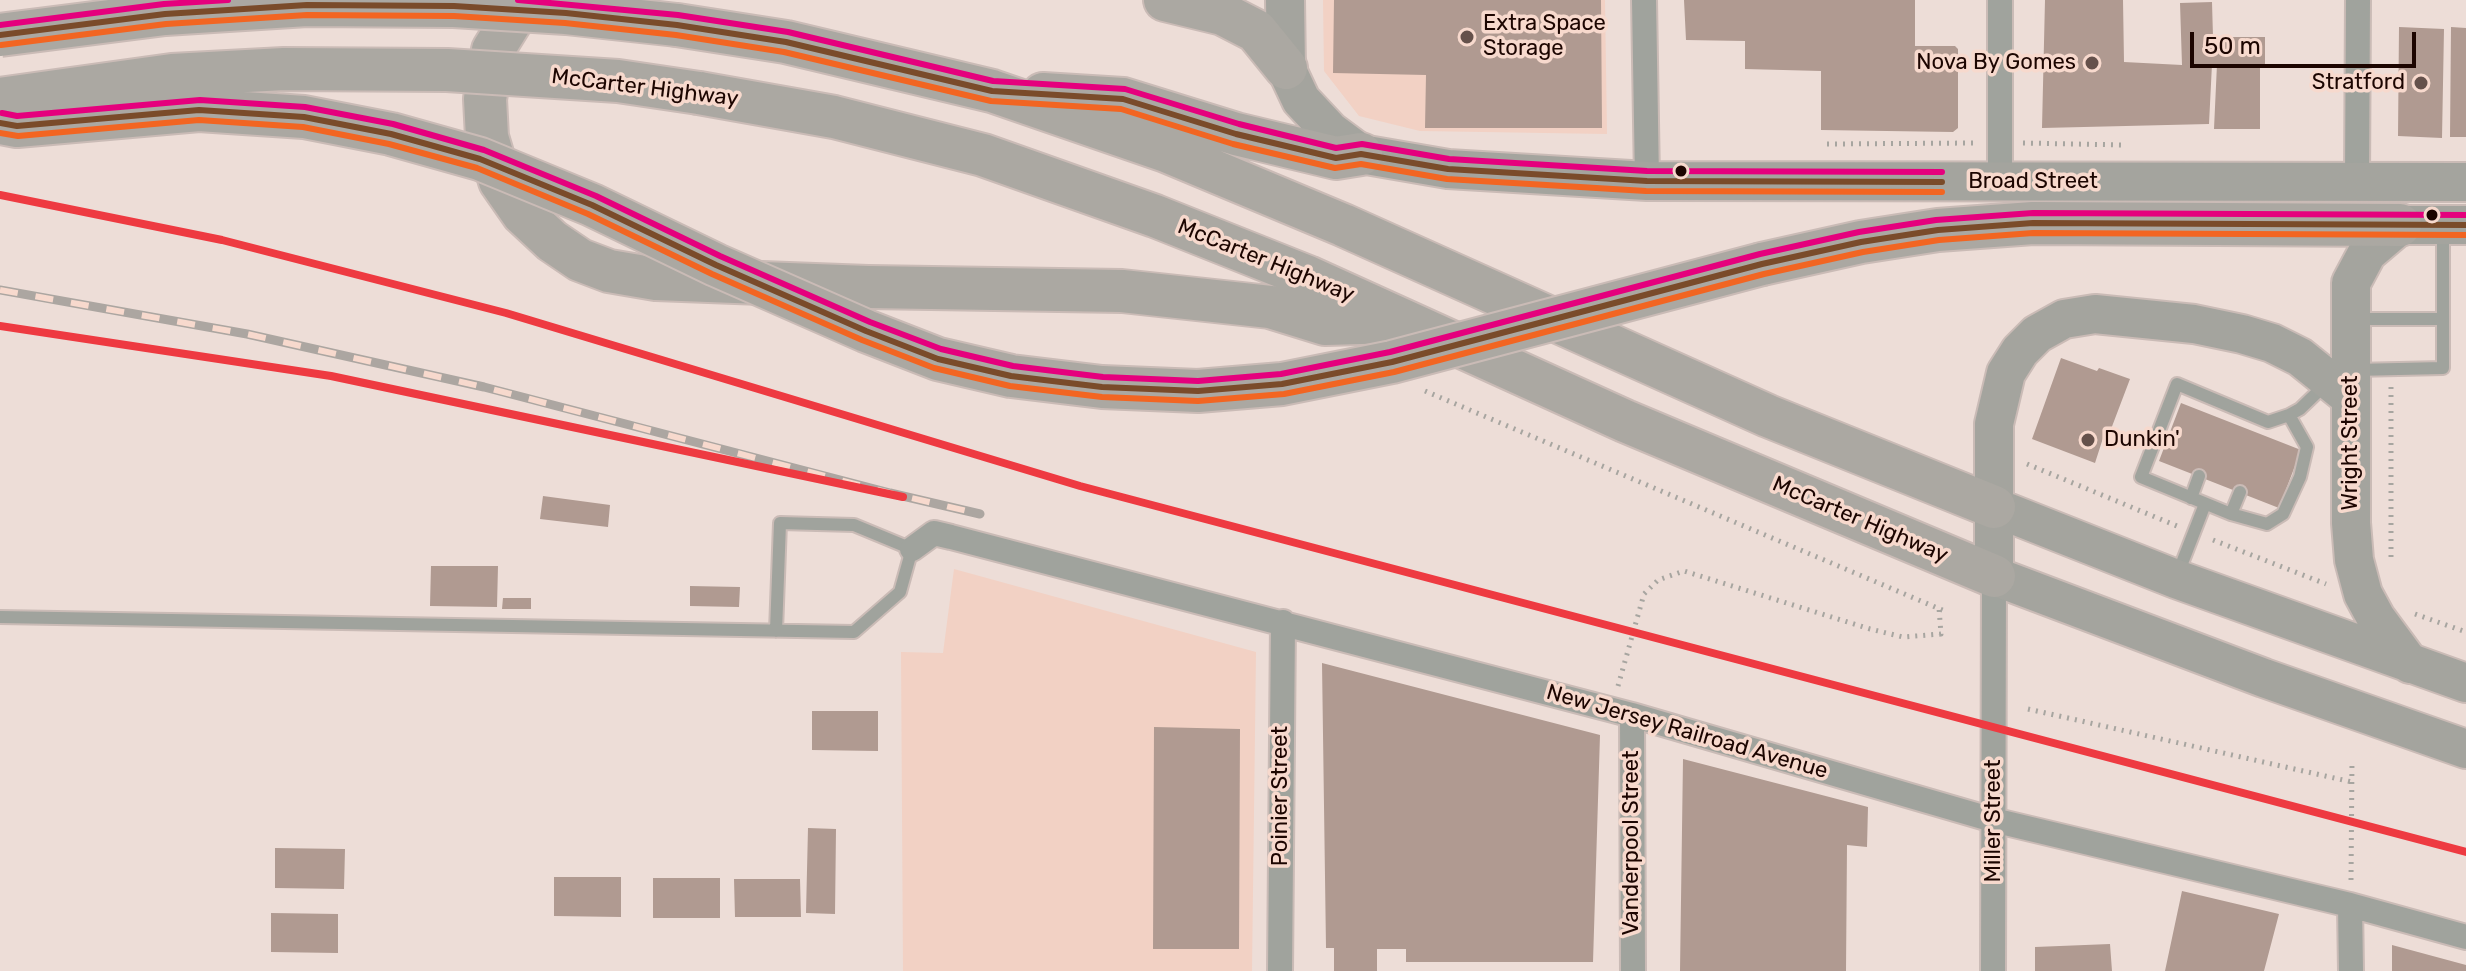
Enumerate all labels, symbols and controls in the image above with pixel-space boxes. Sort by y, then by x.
place label: Extra Space Storage [1483,11,1606,62]
scale bar [2194,16,2420,66]
marker: Extra Space Storage [1458,28,1476,46]
text: 50 m [2204,32,2261,60]
place label: Nova By Gomes [1916,50,2076,76]
marker: Nova By Gomes [2083,54,2101,72]
street label: McCarter Highway [550,63,740,113]
place label: Stratford [2312,70,2405,96]
marker: Stratford [2412,74,2430,92]
unlabelled marker [1673,163,1689,179]
street label: Broad Street [1968,169,2098,195]
unlabelled marker [2424,207,2440,223]
street label: McCarter Highway [1174,214,1358,308]
street label: Wright Street [2338,375,2364,511]
place label: Dunkin' [2104,427,2180,453]
marker: Dunkin' [2079,431,2097,449]
street label: McCarter Highway [1768,471,1952,569]
street label: New Jersey Railroad Avenue [1543,679,1831,785]
street label: Poinier Street [1268,726,1294,866]
street label: Vanderpool Street [1619,750,1645,936]
street label: Miller Street [1981,759,2007,883]

